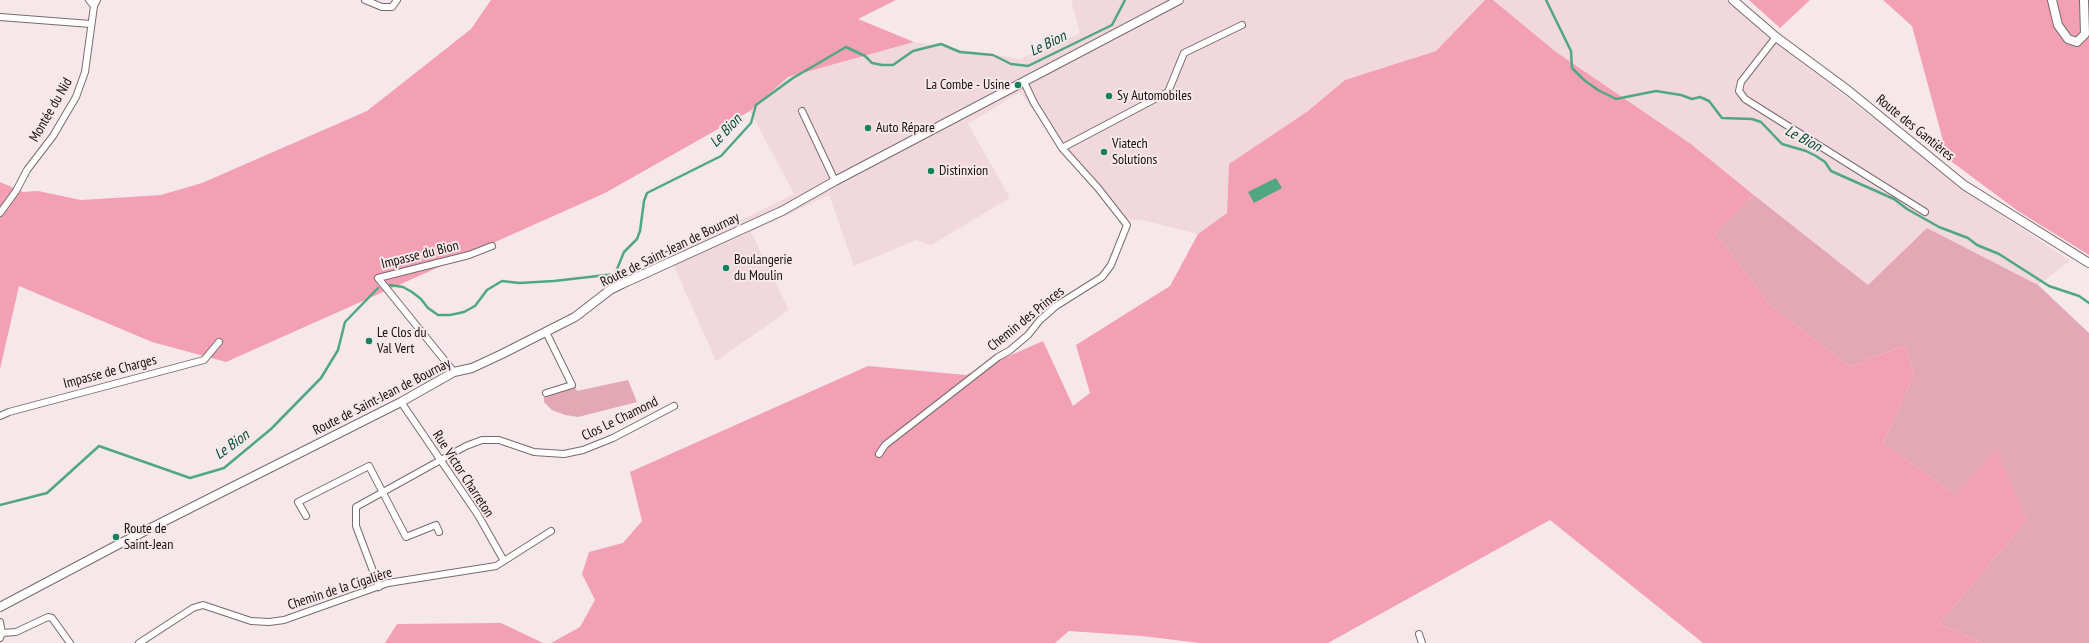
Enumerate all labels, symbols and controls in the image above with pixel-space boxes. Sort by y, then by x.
water label: Le Bion [1027,28,1069,60]
street label: Montée du Nid [26,75,76,145]
place label: La Combe - Usine [926,77,1010,93]
marker: La Combe - Usine [1013,80,1023,90]
place label: Sy Automobiles [1117,88,1192,104]
marker: Sy Automobiles [1104,91,1114,101]
street label: Route des Gantières [1872,91,1958,165]
water label: Le Bion [706,111,746,151]
place label: Auto Répare [876,120,935,136]
water label: Le Bion [1782,122,1824,156]
marker: Auto Répare [863,123,873,133]
place label: Viatech Solutions [1112,136,1157,168]
marker: Viatech Solutions [1099,147,1109,157]
place label: Distinxion [939,163,988,179]
marker: Distinxion [926,166,936,176]
street label: Route de Saint-Jean de Bournay [598,209,742,291]
street label: Impasse du Bion [380,237,460,273]
place label: Boulangerie du Moulin [734,252,792,284]
marker: Boulangerie du Moulin [721,263,731,273]
street label: Chemin des Princes [984,283,1068,355]
place label: Le Clos du Val Vert [377,325,427,358]
marker: Le Clos du Val Vert [364,336,374,346]
street label: Impasse de Charges [62,352,158,392]
street label: Route de Saint-Jean de Bournay [310,355,454,439]
street label: Clos Le Chamond [579,393,661,445]
water label: Le Bion [211,426,253,464]
street label: Rue Victor Charreton [429,427,497,521]
place label: Route de Saint-Jean [124,521,173,554]
marker: Route de Saint-Jean [111,532,121,542]
street label: Chemin de la Cigalière [286,564,394,614]

